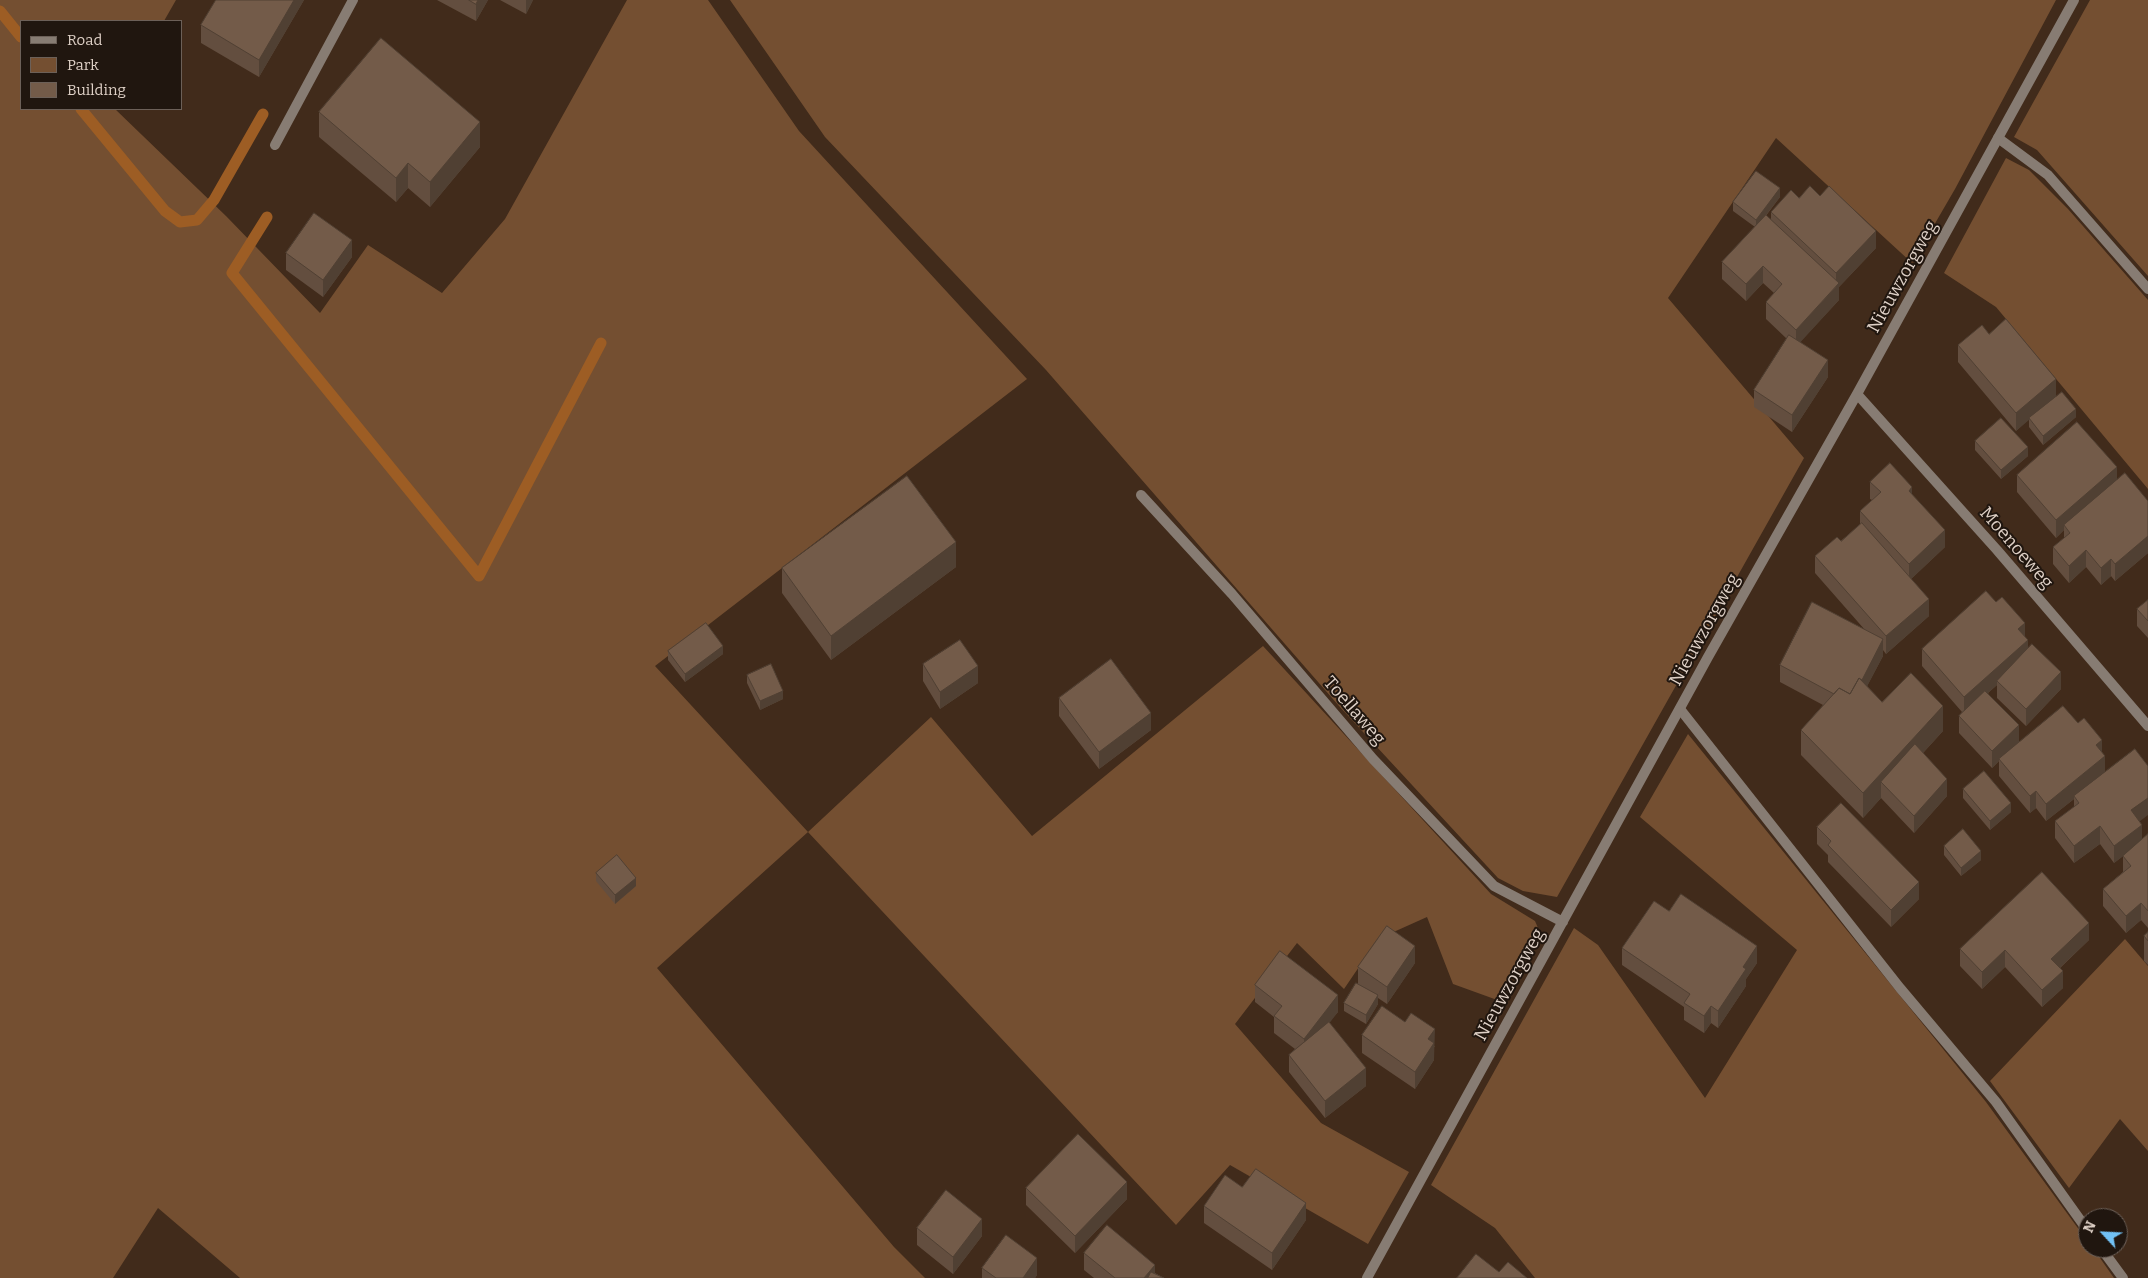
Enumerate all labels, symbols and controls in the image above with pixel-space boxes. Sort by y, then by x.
legend [20,20,182,110]
text: Road [67,31,102,49]
text: Park [67,56,99,74]
text: Building [67,81,126,99]
street label: Nieuwzorgweg [1863,217,1943,337]
street label: Moenoeweg [1975,503,2057,593]
street label: Nieuwzorgweg [1665,570,1745,690]
street label: Toellaweg [1319,672,1389,750]
street label: Nieuwzorgweg [1470,925,1550,1045]
north arrow [2078,1208,2128,1258]
text: N [2080,1218,2100,1235]

